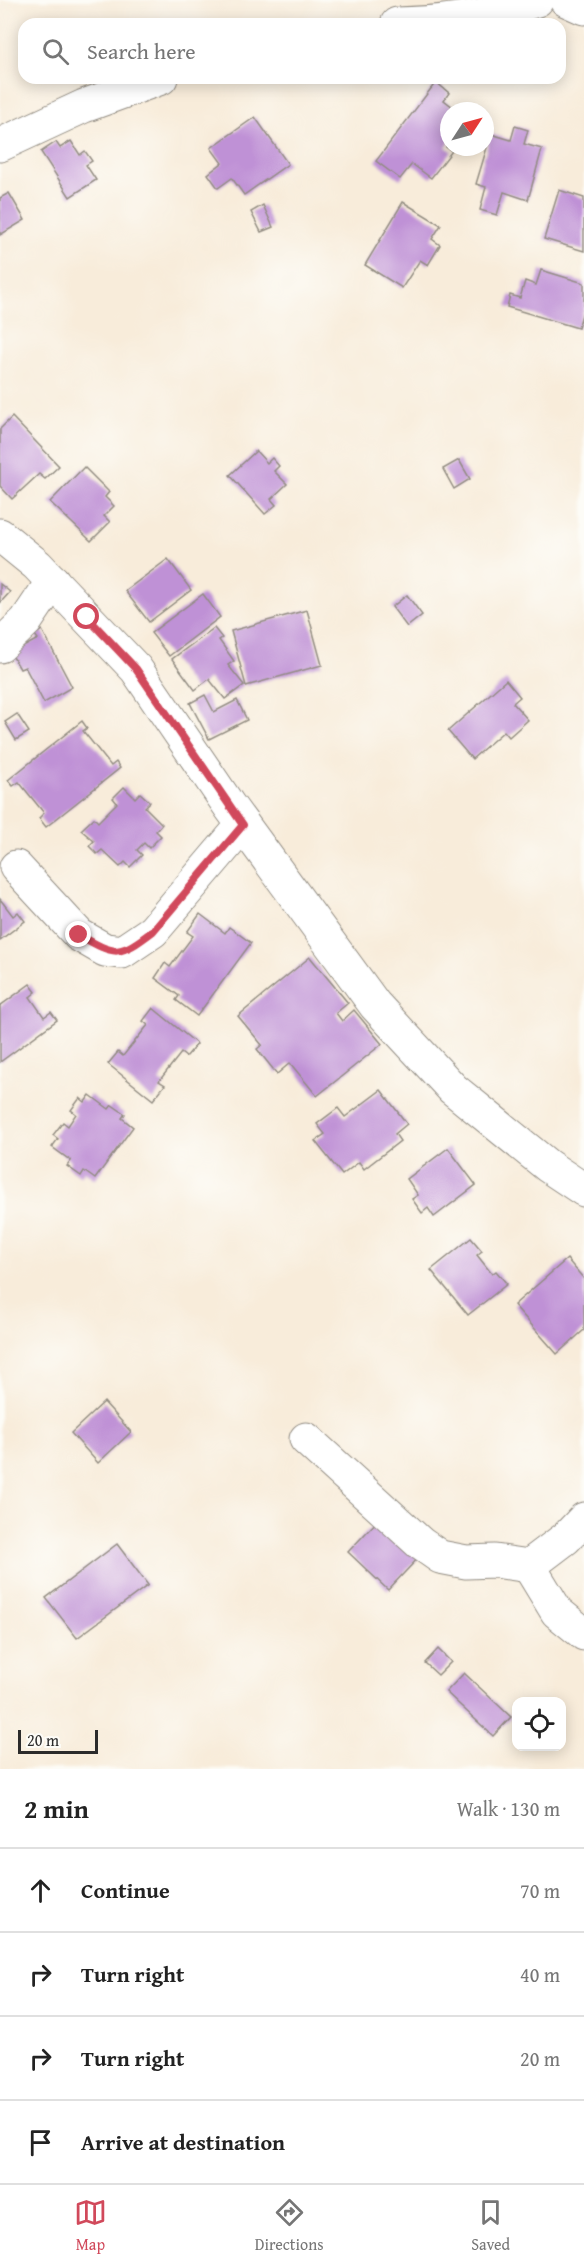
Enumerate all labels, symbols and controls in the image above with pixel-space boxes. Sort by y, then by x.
search box [18,18,566,84]
icon: search [39,35,72,68]
text: Search here [87,35,196,67]
north arrow [440,102,494,156]
route start [73,603,99,629]
route end [65,921,91,947]
map controls [512,1697,566,1751]
button: locate [512,1697,566,1751]
scale bar [18,1727,98,1754]
text: 20 m [27,1728,59,1752]
text: 2 min [24,1789,89,1828]
text: Walk · 130 m [457,1794,560,1823]
icon: ahead [24,1874,57,1907]
text: Continue [81,1874,170,1906]
text: 70 m [520,1876,560,1905]
icon: right [24,1958,57,1991]
text: Turn right [81,1958,184,1990]
text: 40 m [520,1960,560,1989]
icon: right [24,2042,57,2075]
text: Turn right [81,2042,184,2074]
text: 20 m [520,2044,560,2073]
icon: arrive [24,2126,57,2159]
text: Arrive at destination [81,2126,285,2158]
tab: Map [74,2196,107,2256]
tab: Directions [255,2196,324,2256]
tab: Saved [471,2196,510,2256]

